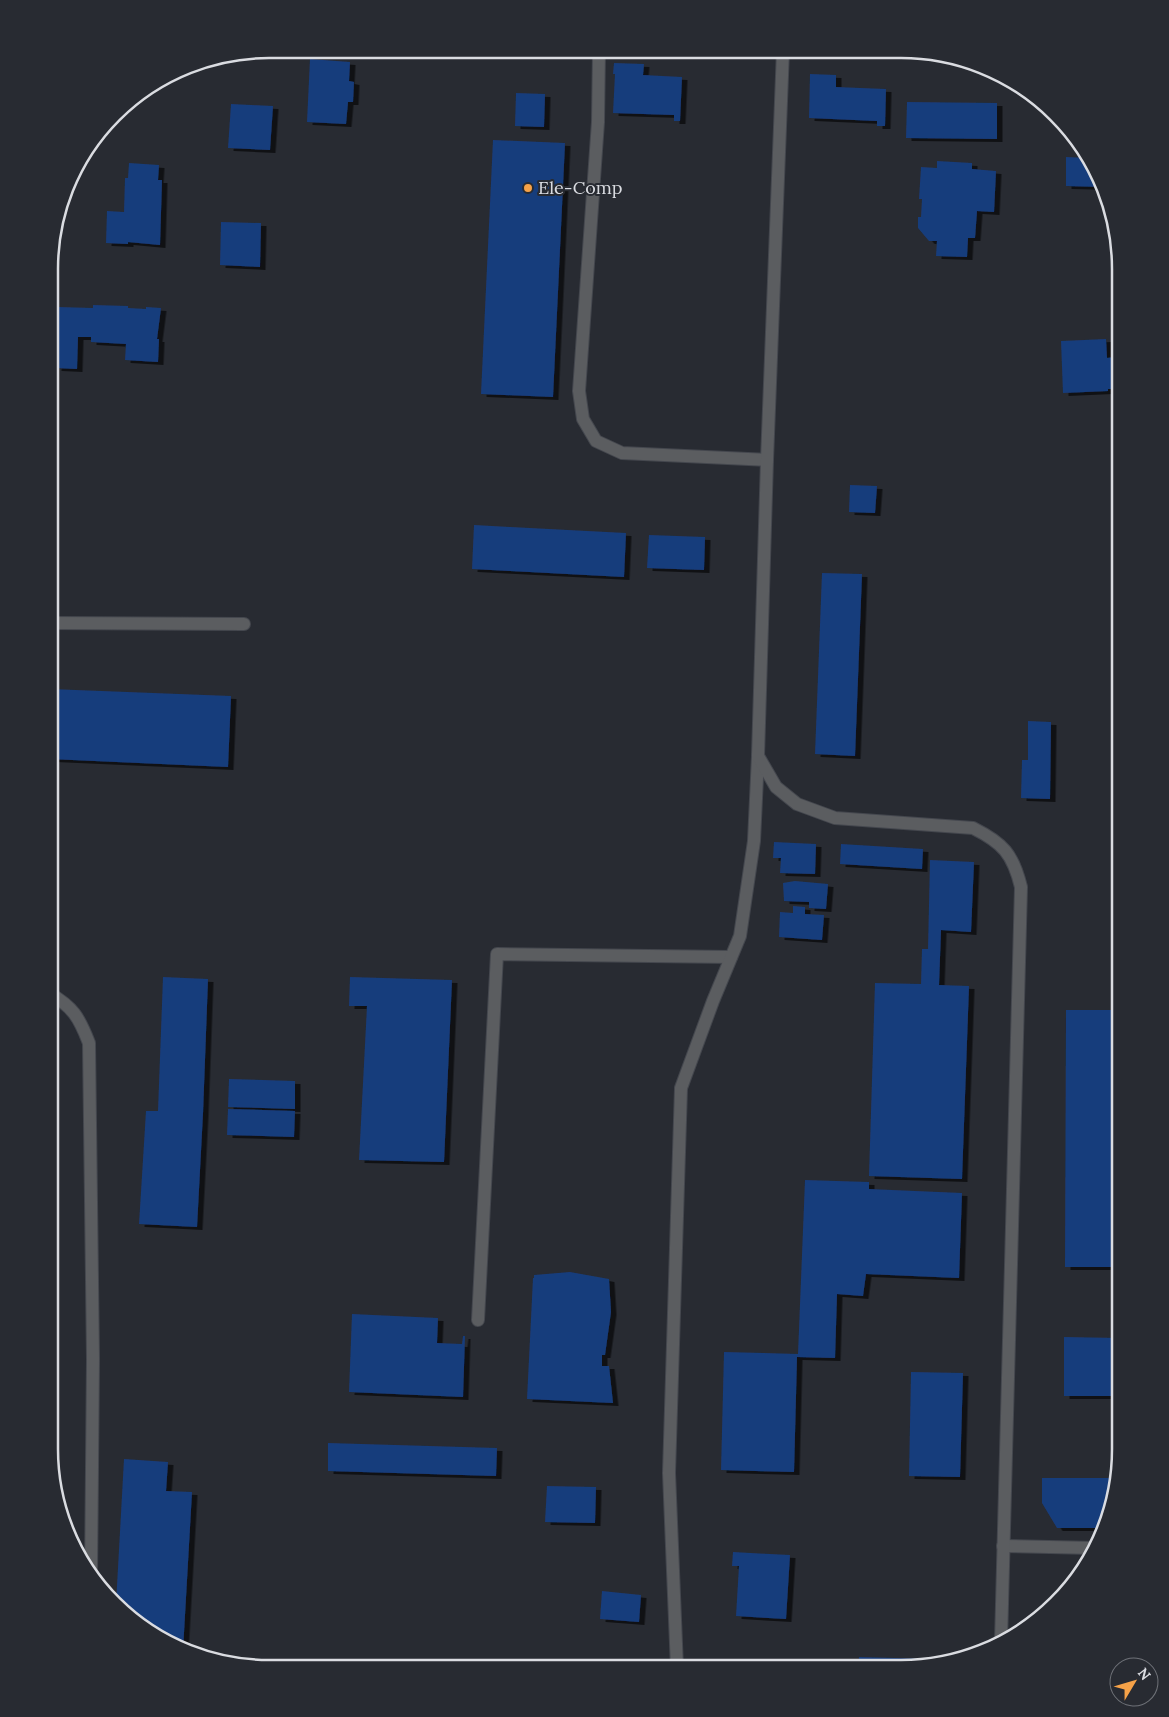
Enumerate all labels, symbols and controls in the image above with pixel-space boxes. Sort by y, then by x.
place label: Ele-Comp [538,176,623,199]
marker: Ele-Comp [522,182,534,194]
north arrow [1109,1657,1159,1707]
text: N [1134,1664,1155,1684]

